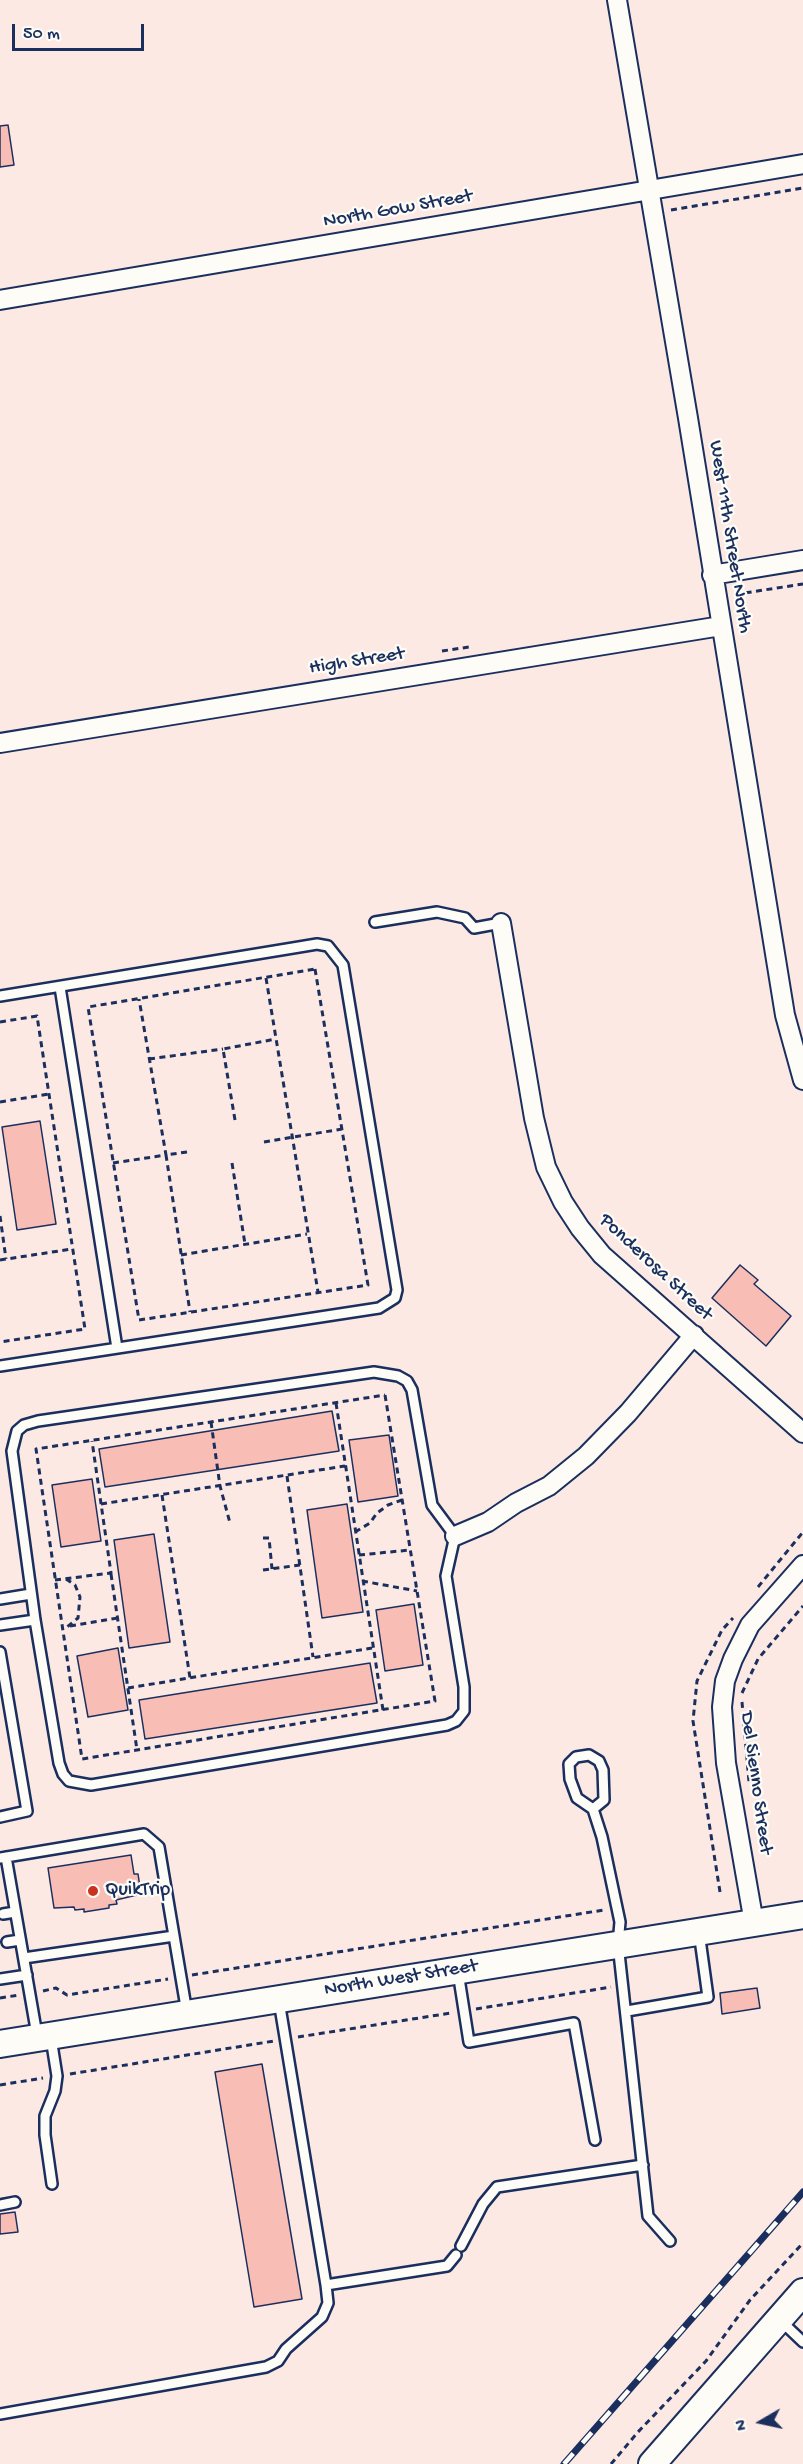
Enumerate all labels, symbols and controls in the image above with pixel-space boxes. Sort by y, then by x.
scale bar [15,12,147,50]
text: 50 m [23,24,60,45]
street label: North Gow Street [322,185,474,235]
street label: West 11th Street North [702,439,756,635]
street label: High Street [308,643,406,681]
street label: Ponderosa Street [593,1209,717,1327]
street label: Del Sienno Street [733,1710,777,1856]
place label: QuikTrip [105,1879,170,1903]
marker: QuikTrip [86,1884,100,1898]
street label: North West Street [323,1955,479,2003]
north arrow [731,2392,791,2452]
text: N [733,2418,753,2432]

